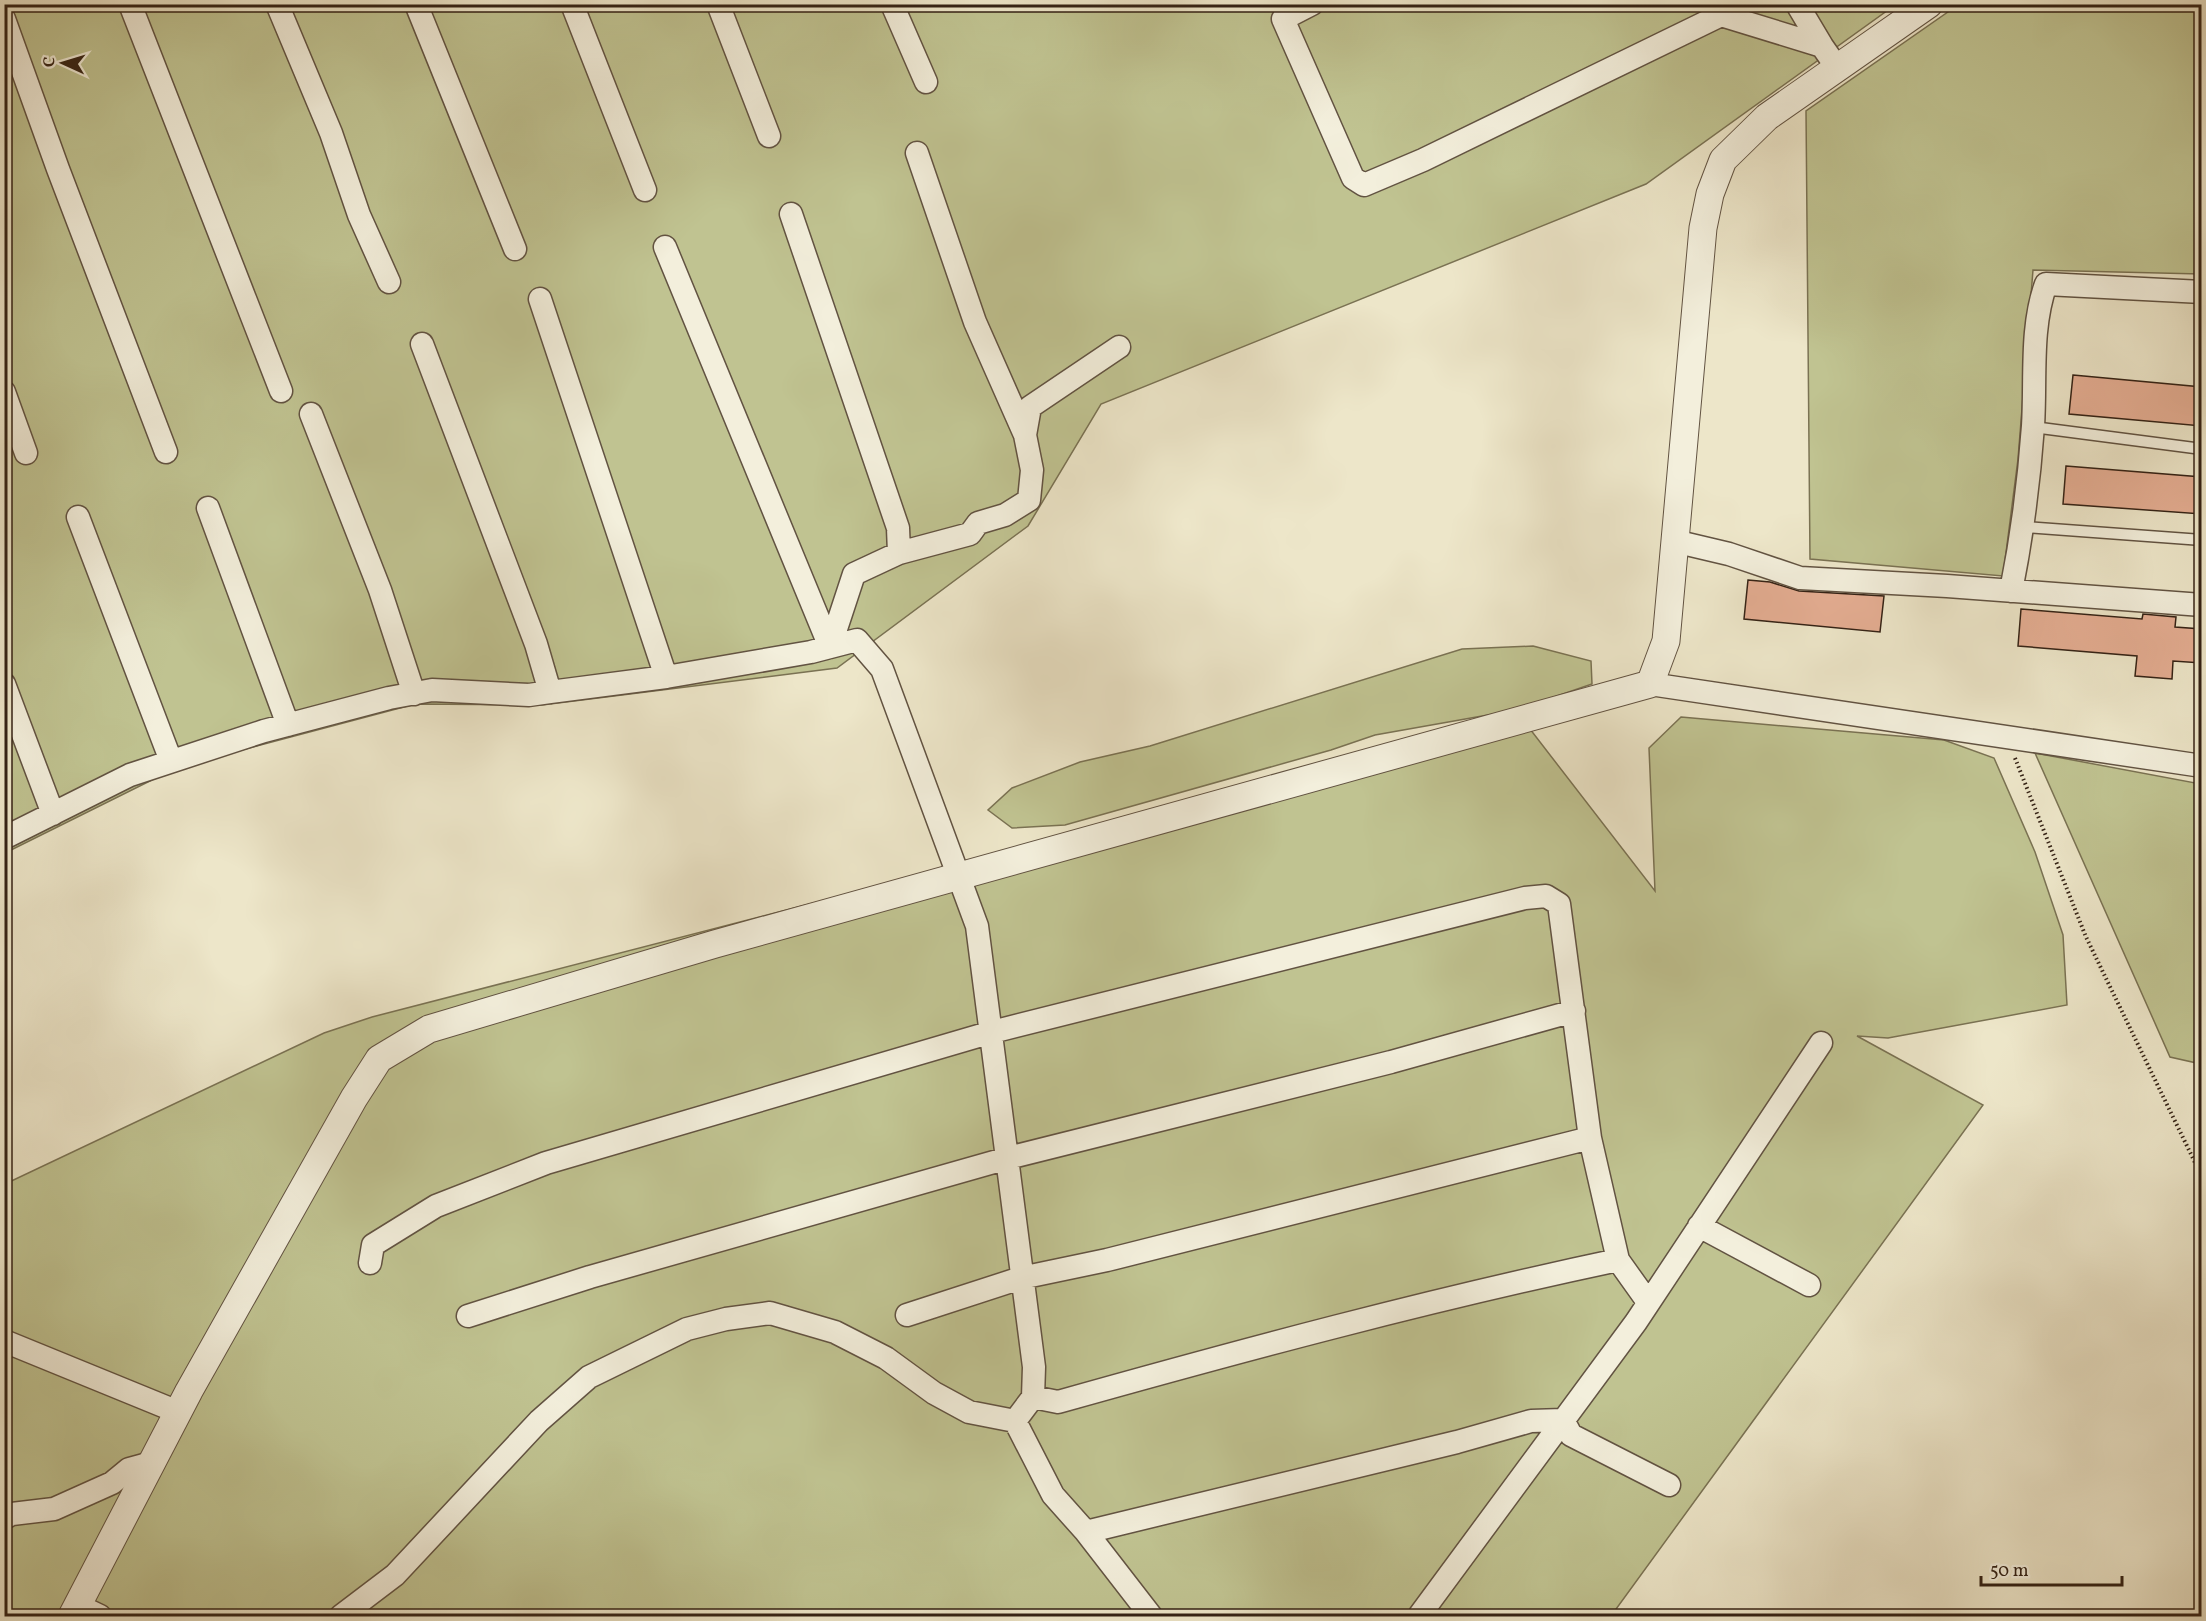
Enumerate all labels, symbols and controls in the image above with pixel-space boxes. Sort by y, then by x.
north arrow [33,33,93,93]
text: С [39,56,61,68]
scale bar [1981,1549,2122,1587]
text: 50 m [1990,1559,2029,1584]

